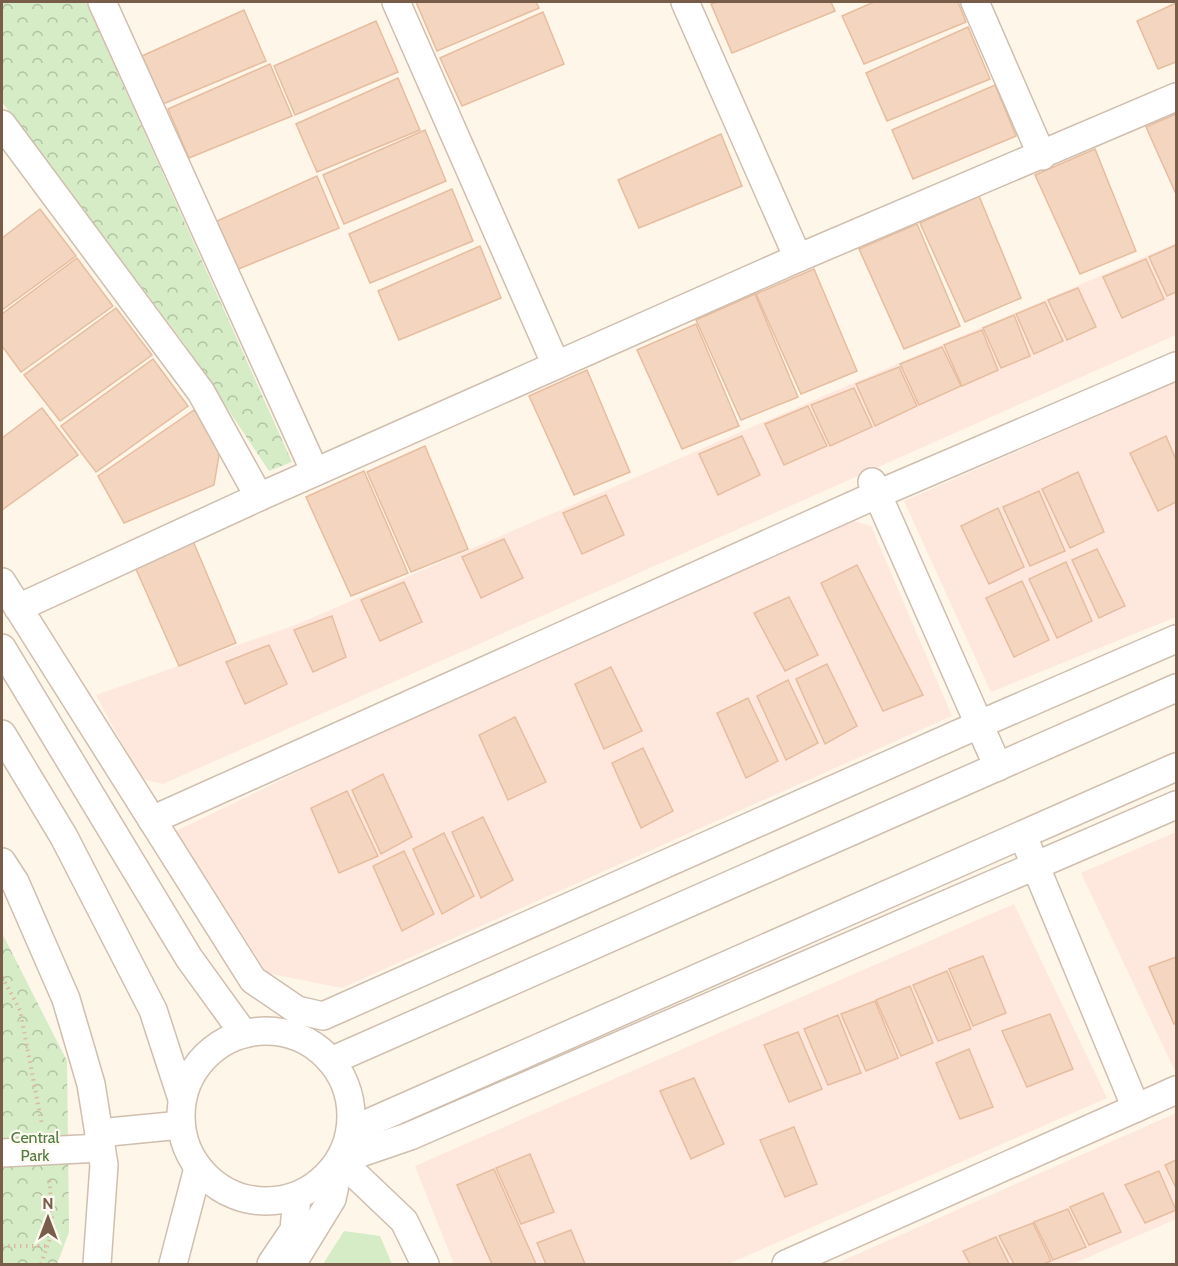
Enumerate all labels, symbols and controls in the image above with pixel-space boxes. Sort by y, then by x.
park label: Central Park [11,1128,59,1165]
north arrow [18,1188,78,1248]
text: N [42,1194,54,1213]

